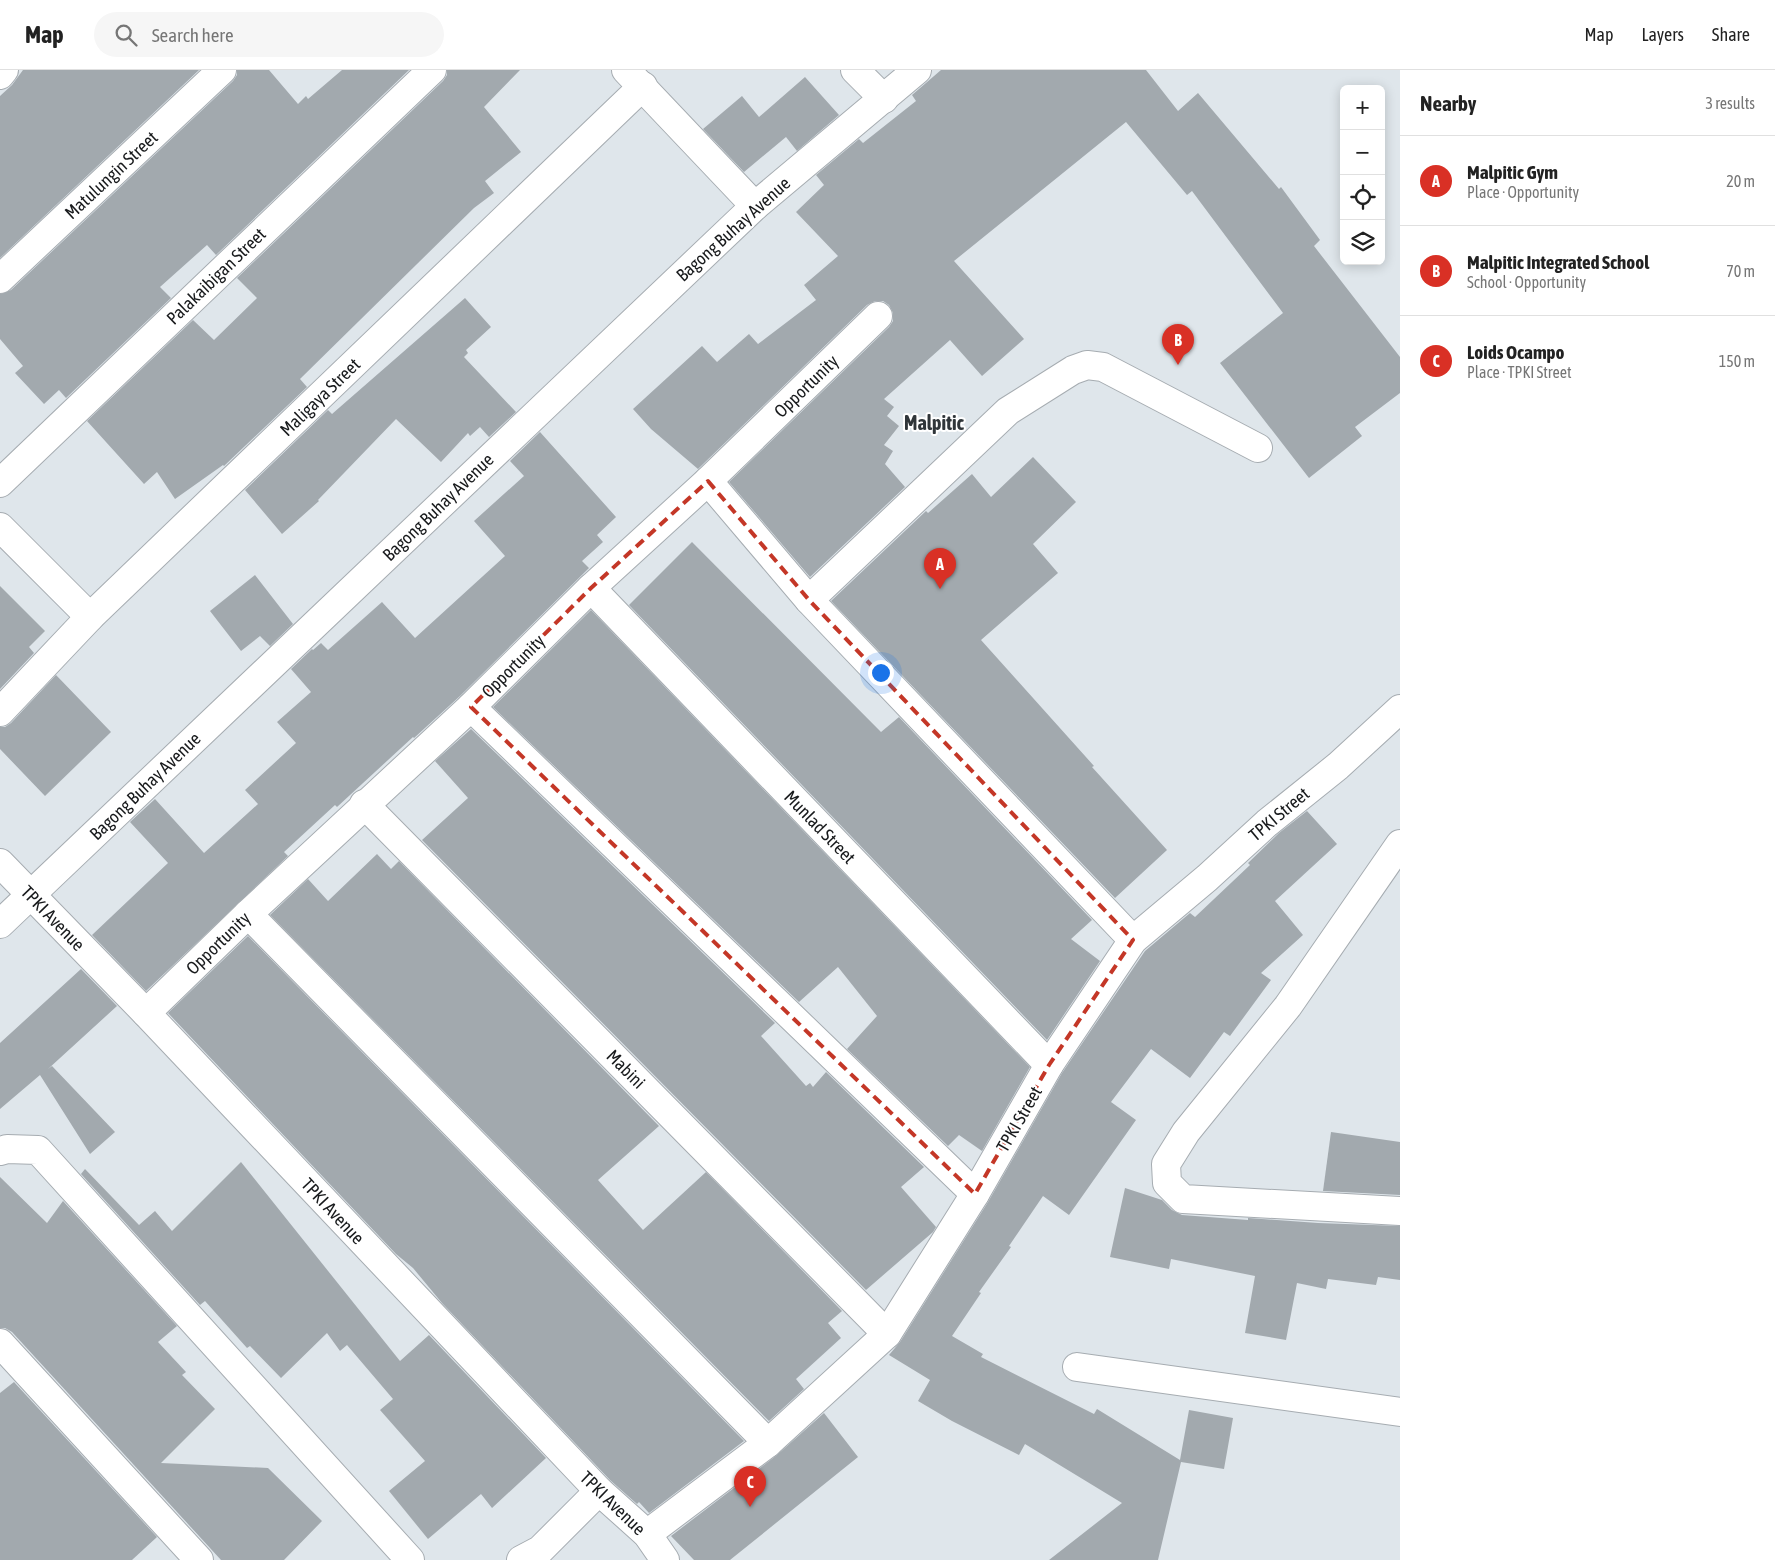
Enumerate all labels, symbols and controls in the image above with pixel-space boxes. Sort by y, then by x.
search box [94,12,444,57]
text: Map [25,21,64,48]
icon: search [112,21,140,49]
text: Search here [152,24,234,46]
text: Map [1584,24,1613,45]
text: Layers [1641,24,1684,45]
text: Share [1712,24,1750,45]
map controls [1340,85,1385,265]
button: + [1340,85,1385,130]
text: Nearby [1420,91,1476,115]
text: 3 results [1705,94,1755,112]
street label: Matulungin Street [60,127,162,223]
button: − [1340,130,1385,175]
text: Malpitic Gym [1467,161,1558,183]
street label: Bagong Buhay Avenue [672,172,794,286]
text: A [1432,172,1440,190]
text: 20 m [1726,172,1755,190]
button: locate [1340,175,1385,220]
text: Place · Opportunity [1467,183,1579,201]
button: layers [1340,220,1385,265]
street label: Palakaibigan Street [162,223,270,329]
text: Malpitic Integrated School [1467,251,1649,273]
text: B [1432,262,1440,280]
text: 70 m [1726,262,1755,280]
text: School · Opportunity [1467,273,1586,291]
pin: B [1162,324,1194,365]
text: Loids Ocampo [1467,341,1565,363]
street label: Opportunity [770,350,842,422]
text: C [1432,352,1440,370]
text: 150 m [1719,352,1755,370]
street label: Maligaya Street [276,354,364,440]
text: Place · TPKI Street [1467,363,1572,381]
district label: Malpitic [904,411,965,434]
street label: Bagong Buhay Avenue [378,449,498,565]
pin: A [924,548,956,589]
street label: Opportunity [477,630,549,702]
your location [868,660,894,686]
street label: Bagong Buhay Avenue [85,728,205,844]
street label: TPKI Street [1245,783,1313,845]
street label: Munlad Street [780,786,860,868]
street label: TPKI Avenue [17,881,89,955]
street label: Opportunity [182,907,254,979]
street label: Mabini [602,1045,650,1093]
street label: TPKI Street [992,1083,1046,1155]
street label: TPKI Avenue [297,1174,369,1248]
pin: C [734,1466,766,1507]
street label: TPKI Avenue [576,1467,650,1539]

